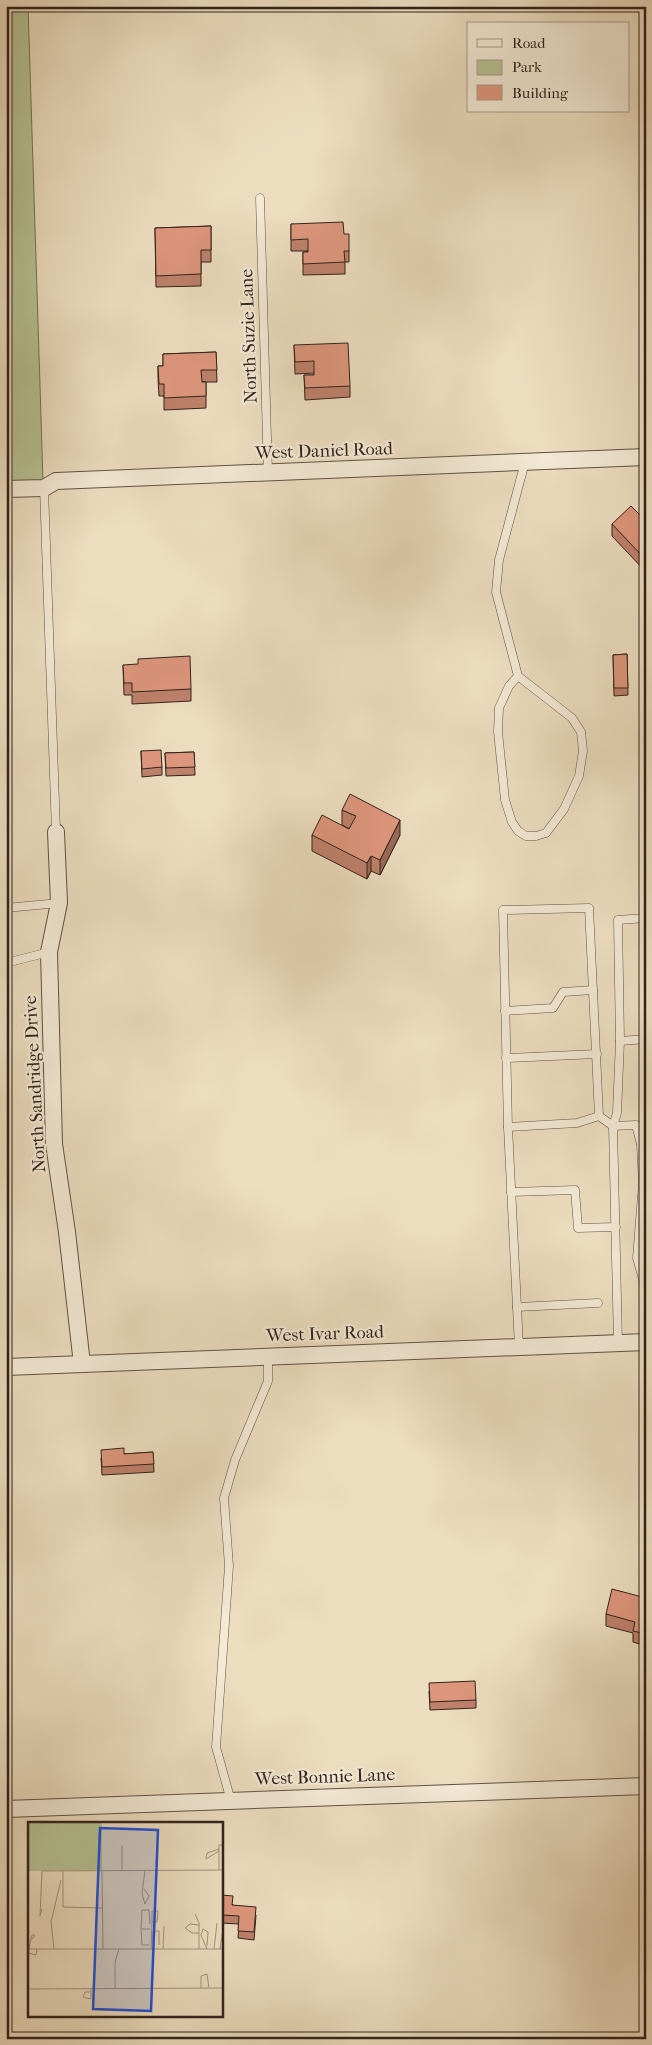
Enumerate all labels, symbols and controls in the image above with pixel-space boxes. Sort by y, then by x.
legend [467,22,630,112]
text: Road [512,34,546,52]
text: Park [512,58,542,76]
text: Building [512,84,569,102]
street label: North Suzie Lane [236,268,262,403]
street label: West Daniel Road [254,438,393,464]
street label: North Sandridge Drive [20,995,50,1173]
street label: West Ivar Road [265,1321,384,1347]
street label: West Bonnie Lane [253,1764,396,1790]
inset map [28,1822,222,2018]

